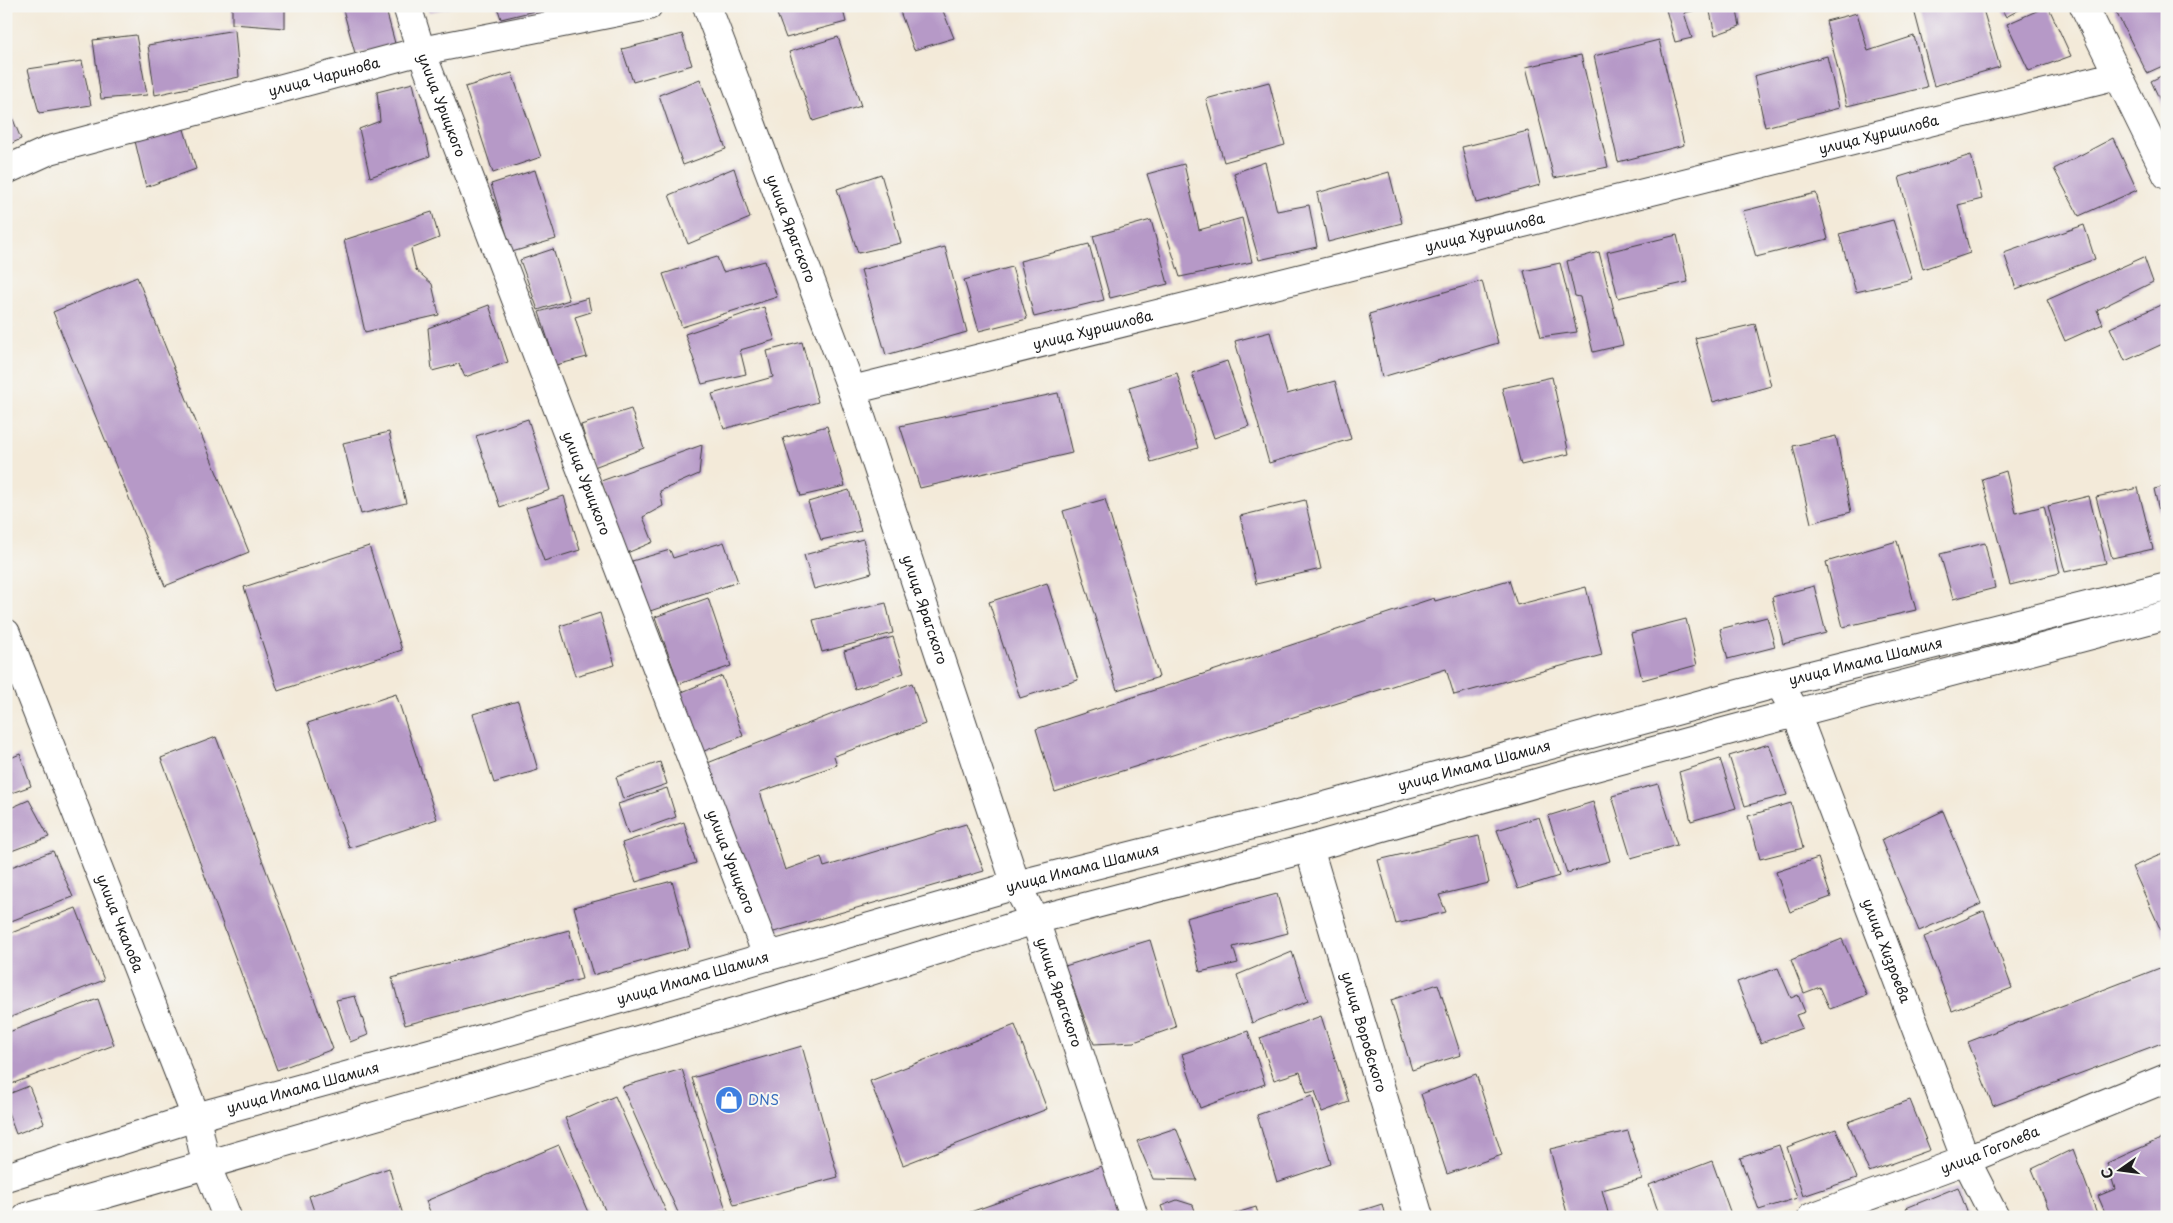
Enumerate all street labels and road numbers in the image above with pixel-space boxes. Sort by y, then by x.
street label: улица Урицкого [413,50,472,160]
street label: улица Чаринова [266,51,382,101]
street label: улица Хуршилова [1816,109,1941,159]
street label: улица Ярагского [762,171,822,286]
street label: улица Хуршилова [1422,207,1547,257]
street label: улица Хуршилова [1030,305,1155,355]
street label: улица Урицкого [557,428,616,538]
street label: улица Ярагского [897,552,953,667]
street label: улица Имама Шамиля [1786,632,1944,690]
street label: улица Имама Шамиля [1395,734,1553,796]
street label: улица Урицкого [702,806,761,916]
street label: улица Имама Шамиля [1003,838,1161,897]
street label: улица Чкалова [92,871,149,976]
street label: улица Хизроева [1858,895,1916,1006]
street label: улица Ярагского [1032,935,1088,1050]
street label: улица Имама Шамиля [614,946,771,1010]
street label: улица Воровского [1336,969,1392,1095]
street label: улица Имама Шамиля [224,1056,381,1118]
street label: улица Гоголева [1937,1120,2043,1179]

